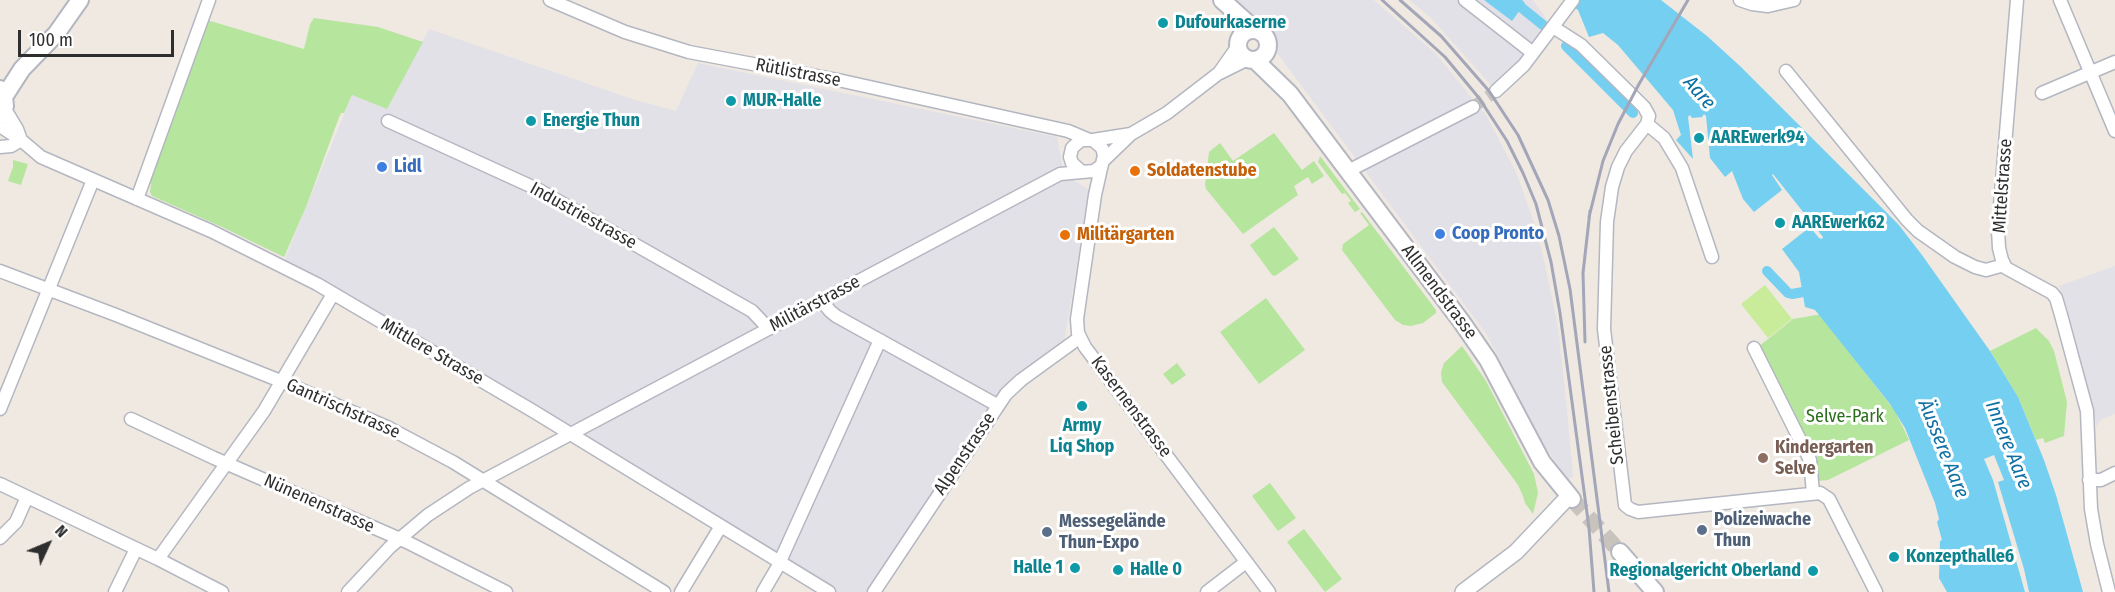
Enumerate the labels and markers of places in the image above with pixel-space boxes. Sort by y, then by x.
place label: Dufourkaserne [1175,12,1286,34]
marker: Dufourkaserne [1156,16,1170,30]
place label: MUR-Halle [743,90,821,112]
marker: MUR-Halle [724,94,738,108]
place label: Energie Thun [543,110,640,132]
marker: Energie Thun [524,114,538,128]
place label: AAREwerk94 [1711,127,1804,149]
marker: AAREwerk94 [1692,131,1706,145]
place label: Lidl [394,156,422,178]
marker: Lidl [375,160,389,174]
place label: Soldatenstube [1147,160,1257,182]
marker: Soldatenstube [1128,164,1142,178]
place label: AAREwerk62 [1792,212,1885,234]
marker: AAREwerk62 [1773,216,1787,230]
place label: Coop Pronto [1452,223,1544,245]
place label: Militärgarten [1077,224,1174,246]
marker: Coop Pronto [1433,227,1447,241]
marker: Militärgarten [1058,228,1072,242]
marker: Army Liq Shop [1075,399,1089,413]
place label: Army Liq Shop [1050,415,1114,458]
place label: Kindergarten Selve [1775,437,1874,480]
marker: Kindergarten Selve [1756,451,1770,465]
place label: Polizeiwache Thun [1714,509,1811,552]
place label: Messegelände Thun-Expo [1059,511,1166,554]
marker: Polizeiwache Thun [1695,523,1709,537]
marker: Messegelände Thun-Expo [1040,525,1054,539]
place label: Konzepthalle6 [1906,546,2014,568]
marker: Konzepthalle6 [1887,550,1901,564]
place label: Halle 1 [1013,557,1063,579]
place label: Halle 0 [1130,559,1182,581]
place label: Regionalgericht Oberland [1610,560,1801,582]
marker: Halle 1 [1068,561,1082,575]
marker: Halle 0 [1111,563,1125,577]
marker: Regionalgericht Oberland [1806,564,1820,578]

